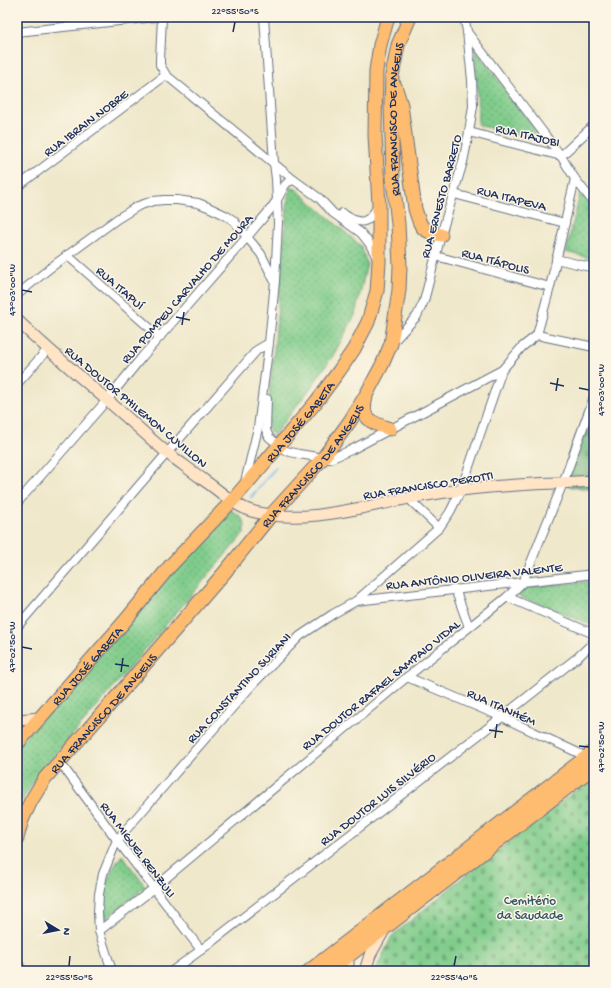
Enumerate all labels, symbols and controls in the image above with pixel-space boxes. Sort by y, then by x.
text: 22°55'50"S [211,6,259,18]
street label: RUA FRANCISCO DE ANGELIS [386,39,409,197]
street label: RUA IBRAIN NOBRE [41,87,132,161]
street label: RUA ITAJOBI [494,122,561,151]
street label: RUA ERNESTO BARRETO [419,133,466,260]
street label: RUA ITAPEVA [475,184,549,216]
street label: RUA POMPEU CARVALHO DE MOURA [119,211,258,367]
street label: RUA ITÁPOLIS [460,245,532,279]
street label: RUA ITAPUÍ [92,263,148,314]
text: 47°03'00"W [7,264,19,316]
street label: RUA DOUTOR PHILEMON CUVILLON [61,344,210,472]
text: 47°03'00"W [596,364,608,416]
street label: RUA JOSÉ GABETA [263,378,340,466]
street label: RUA FRANCISCO DE ANGELIS [259,401,369,531]
street label: RUA FRANCISCO PEROTTI [362,469,495,504]
street label: RUA ANTÔNIO OLIVEIRA VALENTE [385,560,564,594]
street label: RUA DOUTOR RAFAEL SAMPAIO VIDAL [299,617,465,754]
text: 47°02'50"W [7,621,19,673]
street label: RUA JOSÉ GABETA [49,623,128,709]
street label: RUA CONSTANTINO SURIANI [185,630,295,747]
street label: RUA FRANCISCO DE ANGELIS [48,650,162,777]
street label: RUA ITANHÉM [464,685,539,731]
text: 47°02'50"W [596,721,608,773]
street label: RUA DOUTOR LUIS SILVÉRIO [317,749,440,850]
street label: RUA MIGUEL RENZULI [96,800,178,901]
park label: Cemitério da Saudade [497,894,564,924]
north arrow [38,910,78,950]
text: N [59,927,72,936]
text: 22°55'50"S [45,972,93,984]
text: 22°55'40"S [431,972,478,984]

